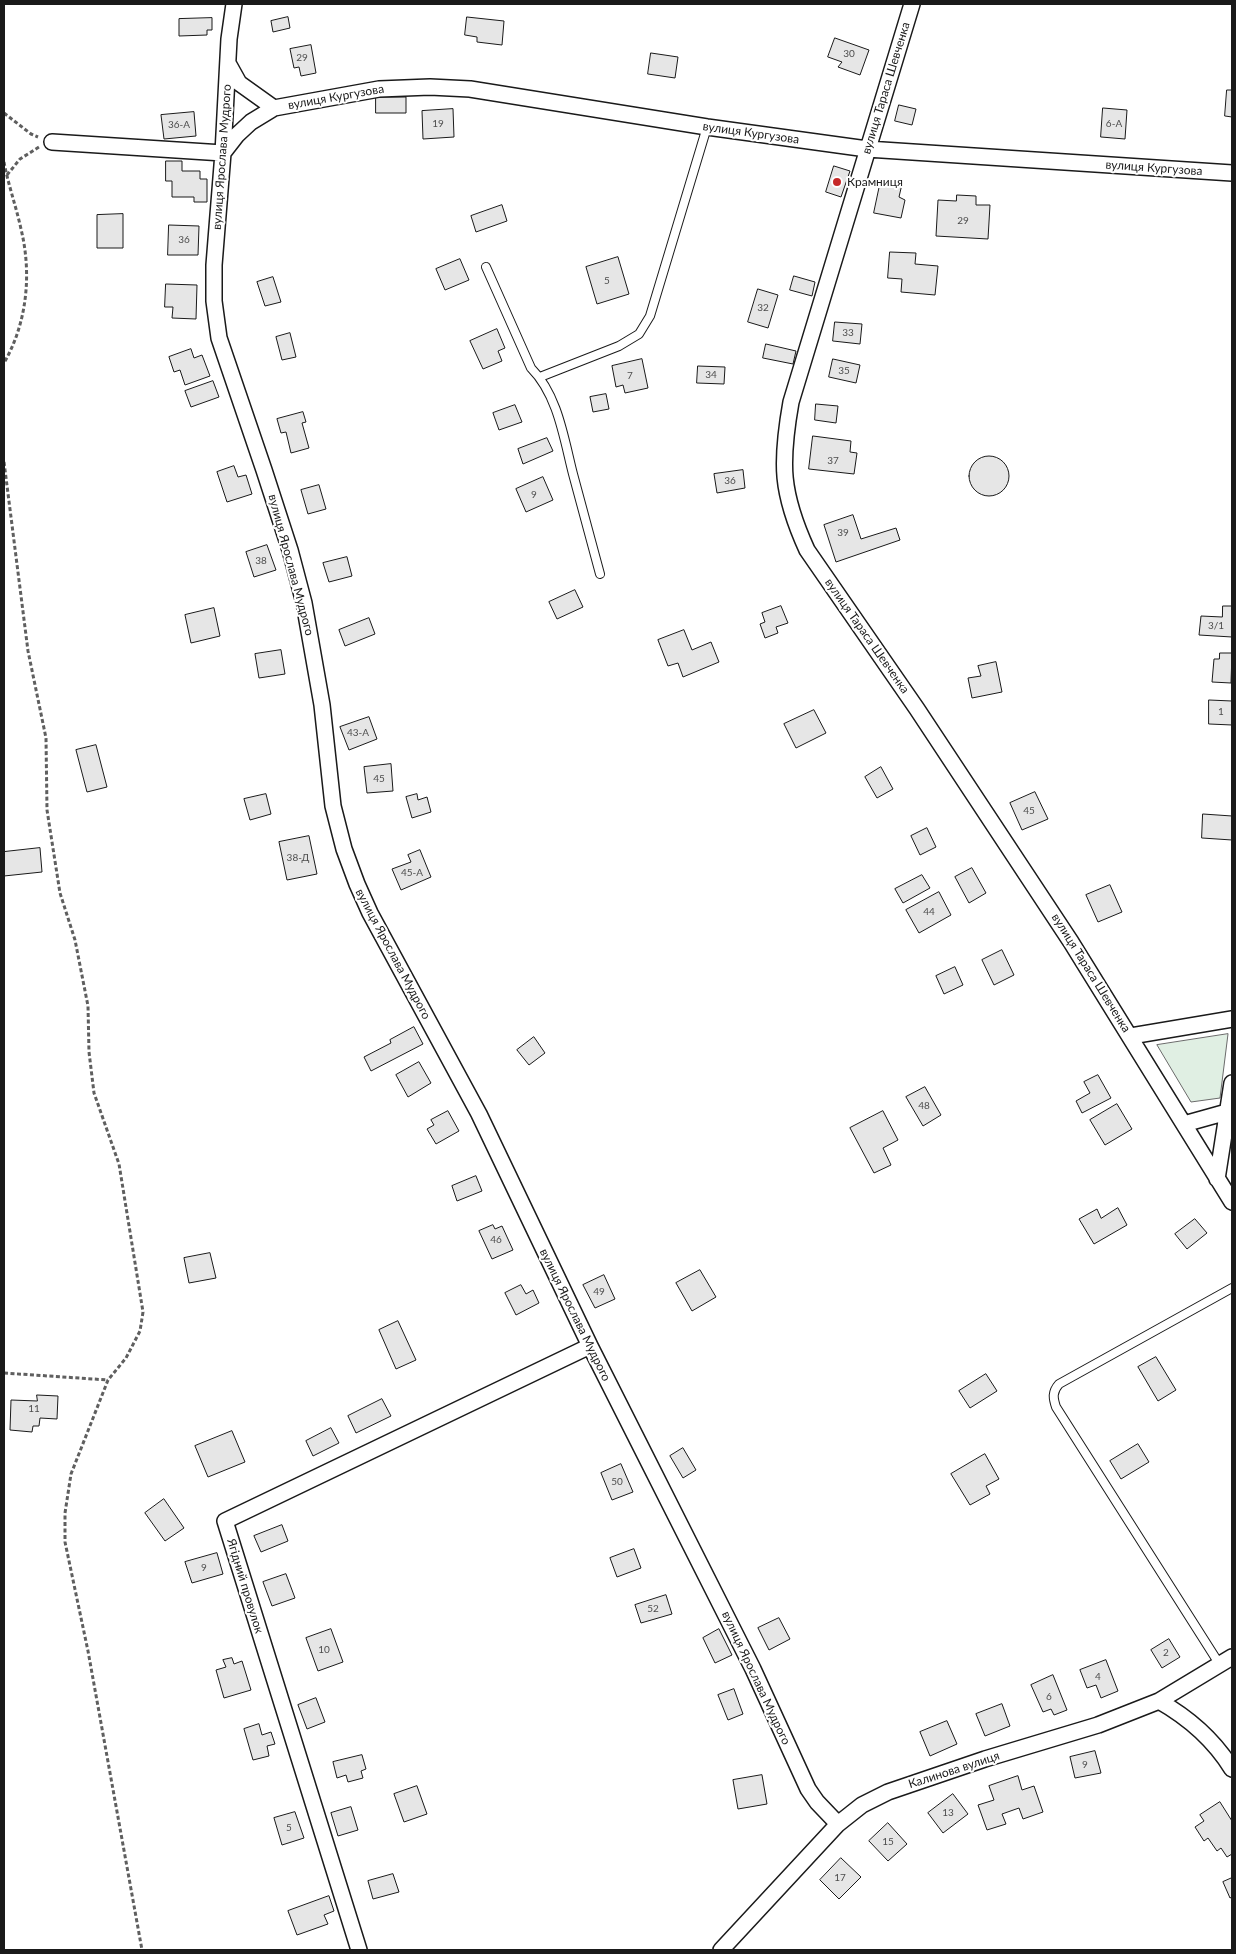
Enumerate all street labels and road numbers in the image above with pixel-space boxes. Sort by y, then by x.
street label: вулиця Тараса Шевченка [859,20,913,156]
street label: вулиця Кургузова [287,81,385,113]
street label: вулиця Ярослава Мудрого [210,84,234,230]
street label: вулиця Кургузова [702,119,800,147]
street label: вулиця Кургузова [1105,157,1203,179]
street label: вулиця Ярослава Мудрого [265,493,317,637]
street label: вулиця Тараса Шевченка [822,576,912,696]
street label: вулиця Ярослава Мудрого [352,886,434,1022]
street label: вулиця Тараса Шевченка [1049,911,1133,1035]
street label: вулиця Ярослава Мудрого [537,1246,613,1384]
street label: Ягідний провулок [224,1537,266,1635]
street label: вулиця Ярослава Мудрого [719,1609,793,1747]
street label: Калинова вулиця [907,1748,1001,1792]

